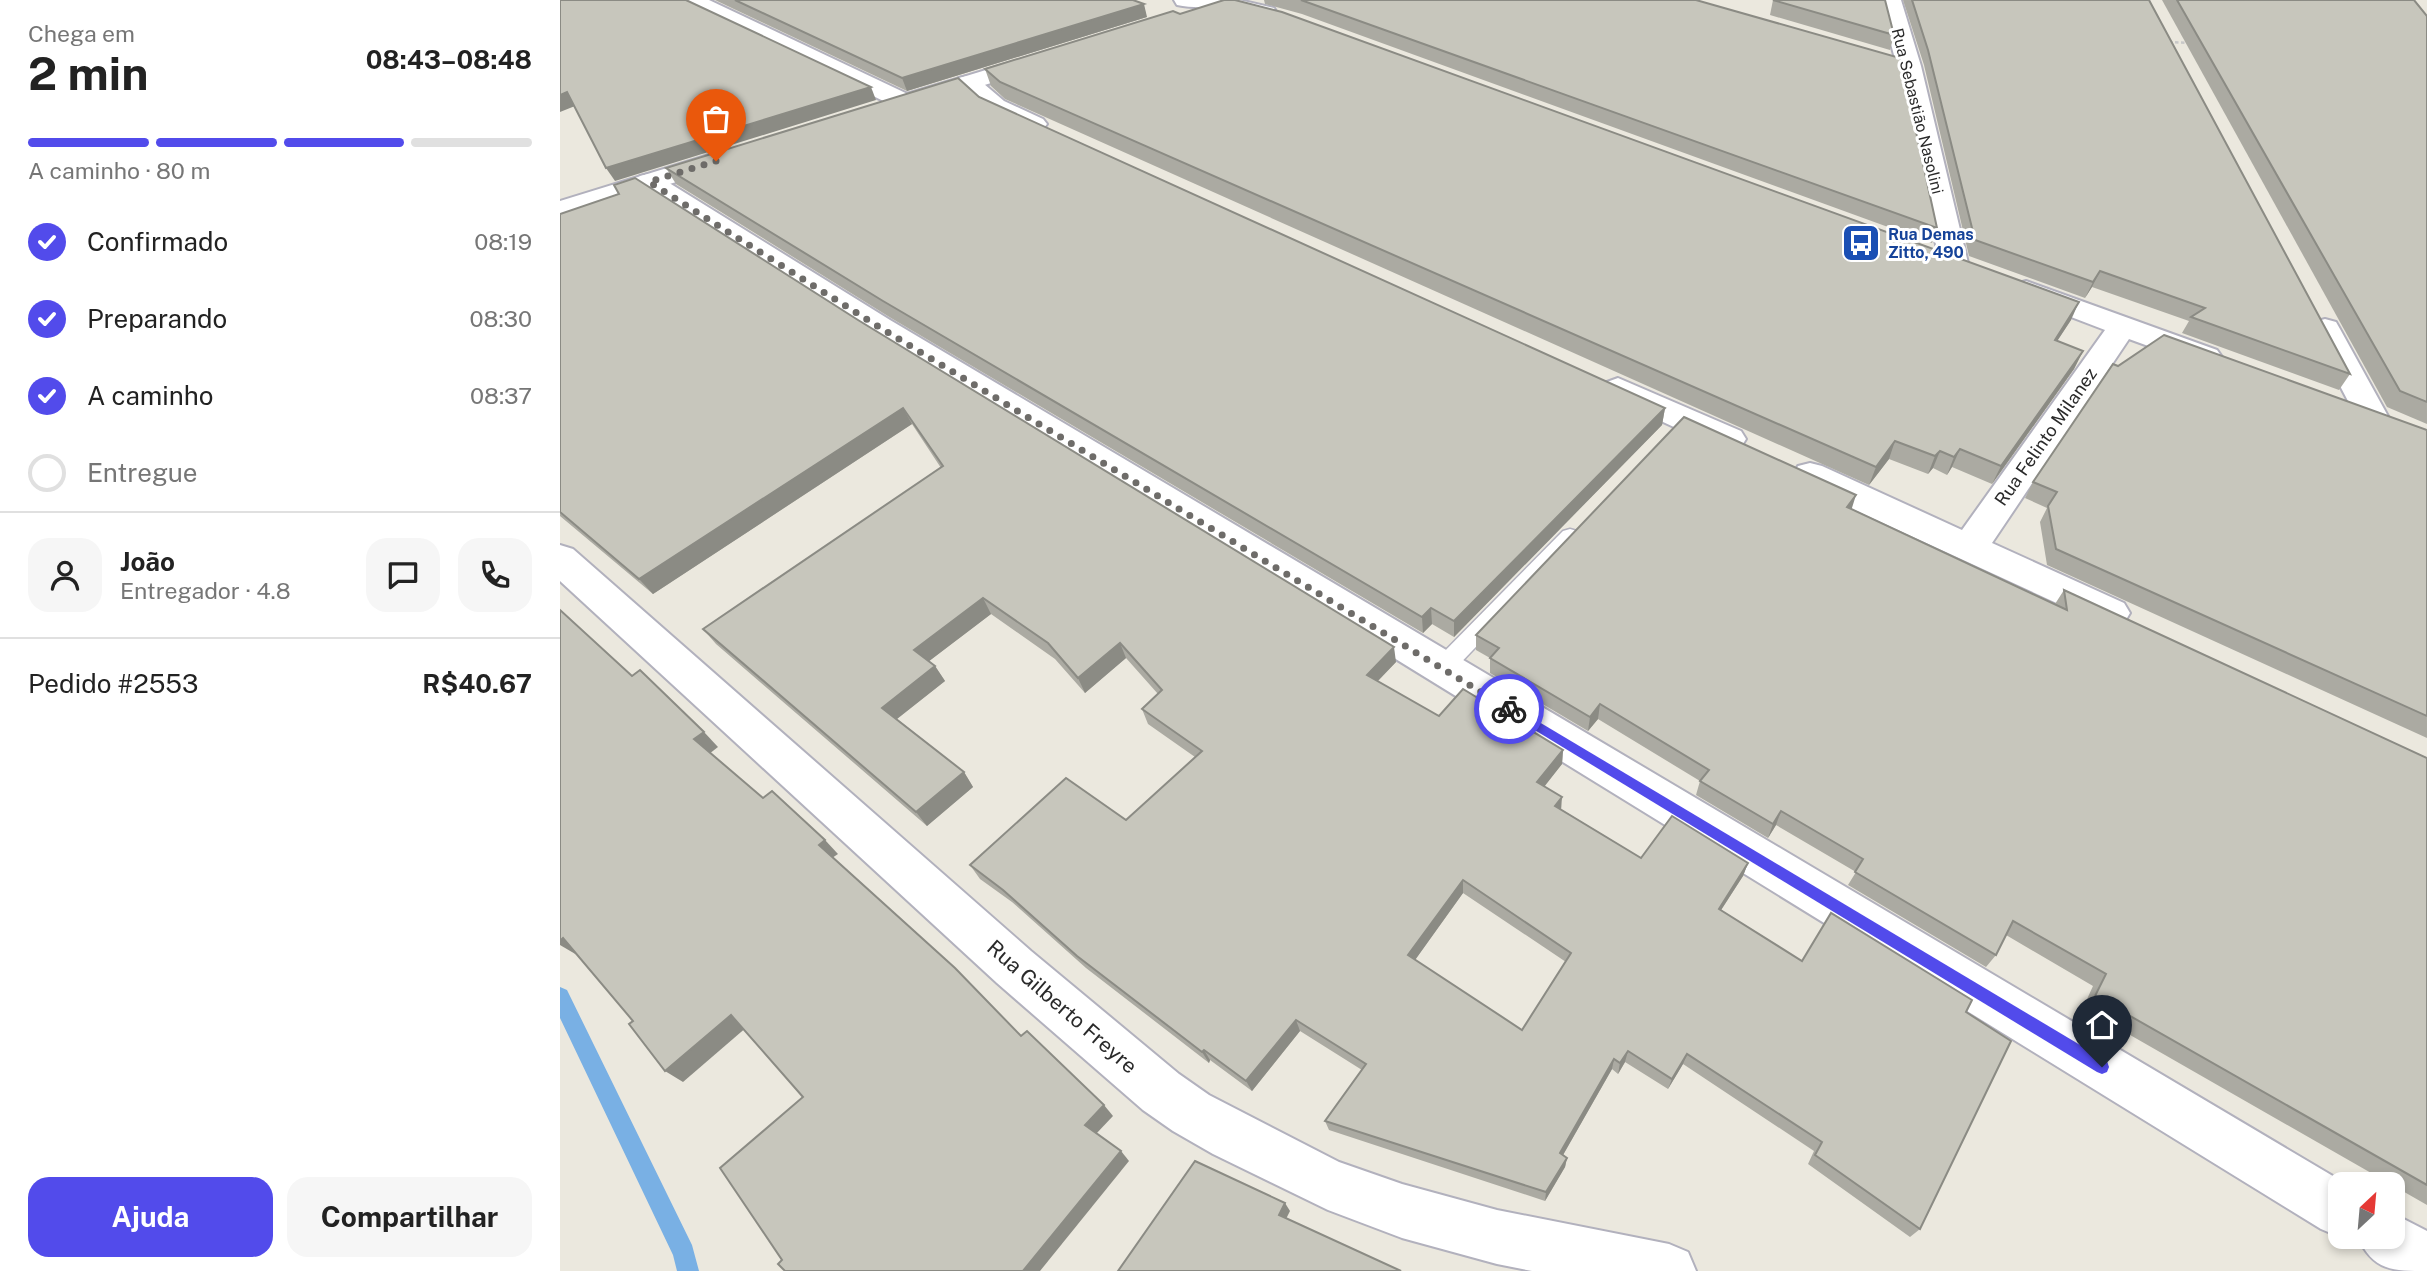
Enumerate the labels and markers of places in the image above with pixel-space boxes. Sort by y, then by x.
pin [686,89,746,161]
bus stop icon: Rua Demas Zitto, 490 [1840,222,1882,264]
place label: Rua Demas Zitto, 490 [1888,225,1974,262]
pin [2072,995,2132,1067]

